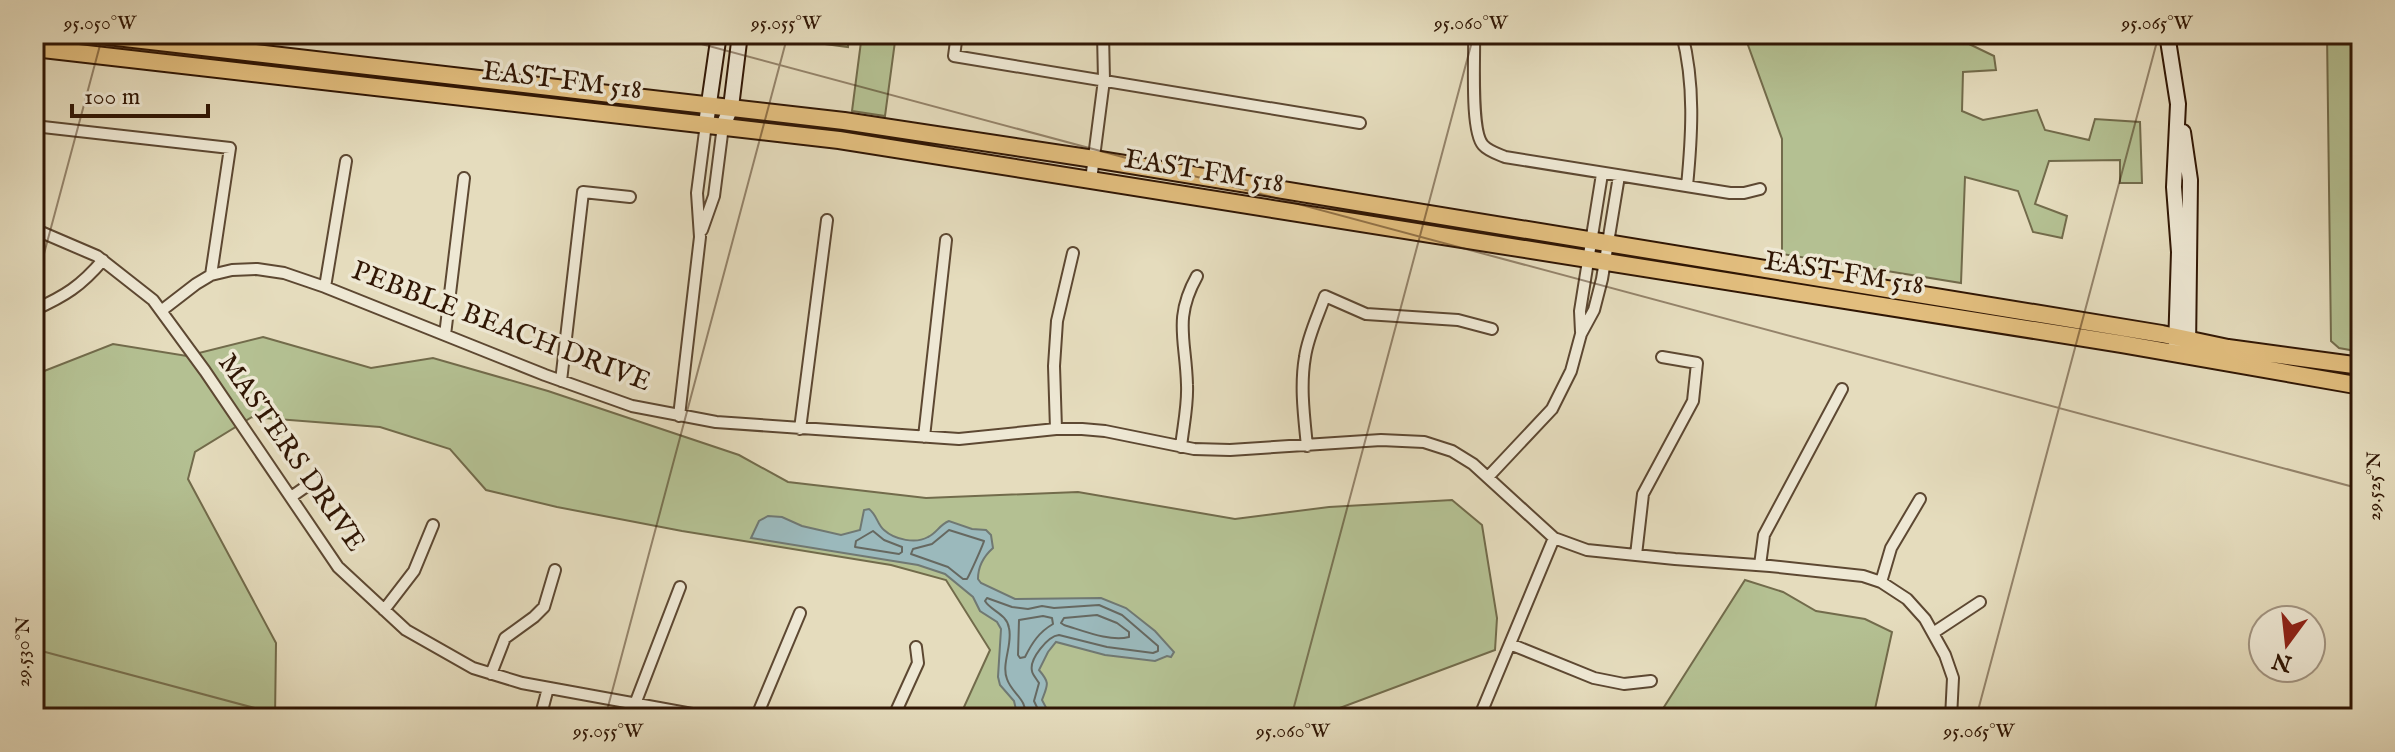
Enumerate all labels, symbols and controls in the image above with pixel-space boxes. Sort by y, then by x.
text: 95.050°W [63,11,137,36]
text: 95.055°W [750,11,822,36]
text: 95.060°W [1433,11,1509,36]
text: 95.065°W [2120,11,2194,36]
street label: EAST FM 518 [480,54,644,108]
scale bar [72,68,208,118]
text: 100 m [84,82,140,113]
street label: EAST FM 518 [1122,142,1286,202]
street label: EAST FM 518 [1762,244,1926,304]
street label: PEBBLE BEACH DRIVE [347,254,655,400]
street label: MASTERS DRIVE [210,347,372,559]
text: 29.525°N [2362,451,2387,521]
north arrow [2247,604,2327,684]
text: 29.530°N [11,617,36,687]
text: N [2270,645,2296,678]
text: 95.055°W [572,719,644,744]
text: 95.060°W [1255,719,1331,744]
text: 95.065°W [1942,719,2016,744]

